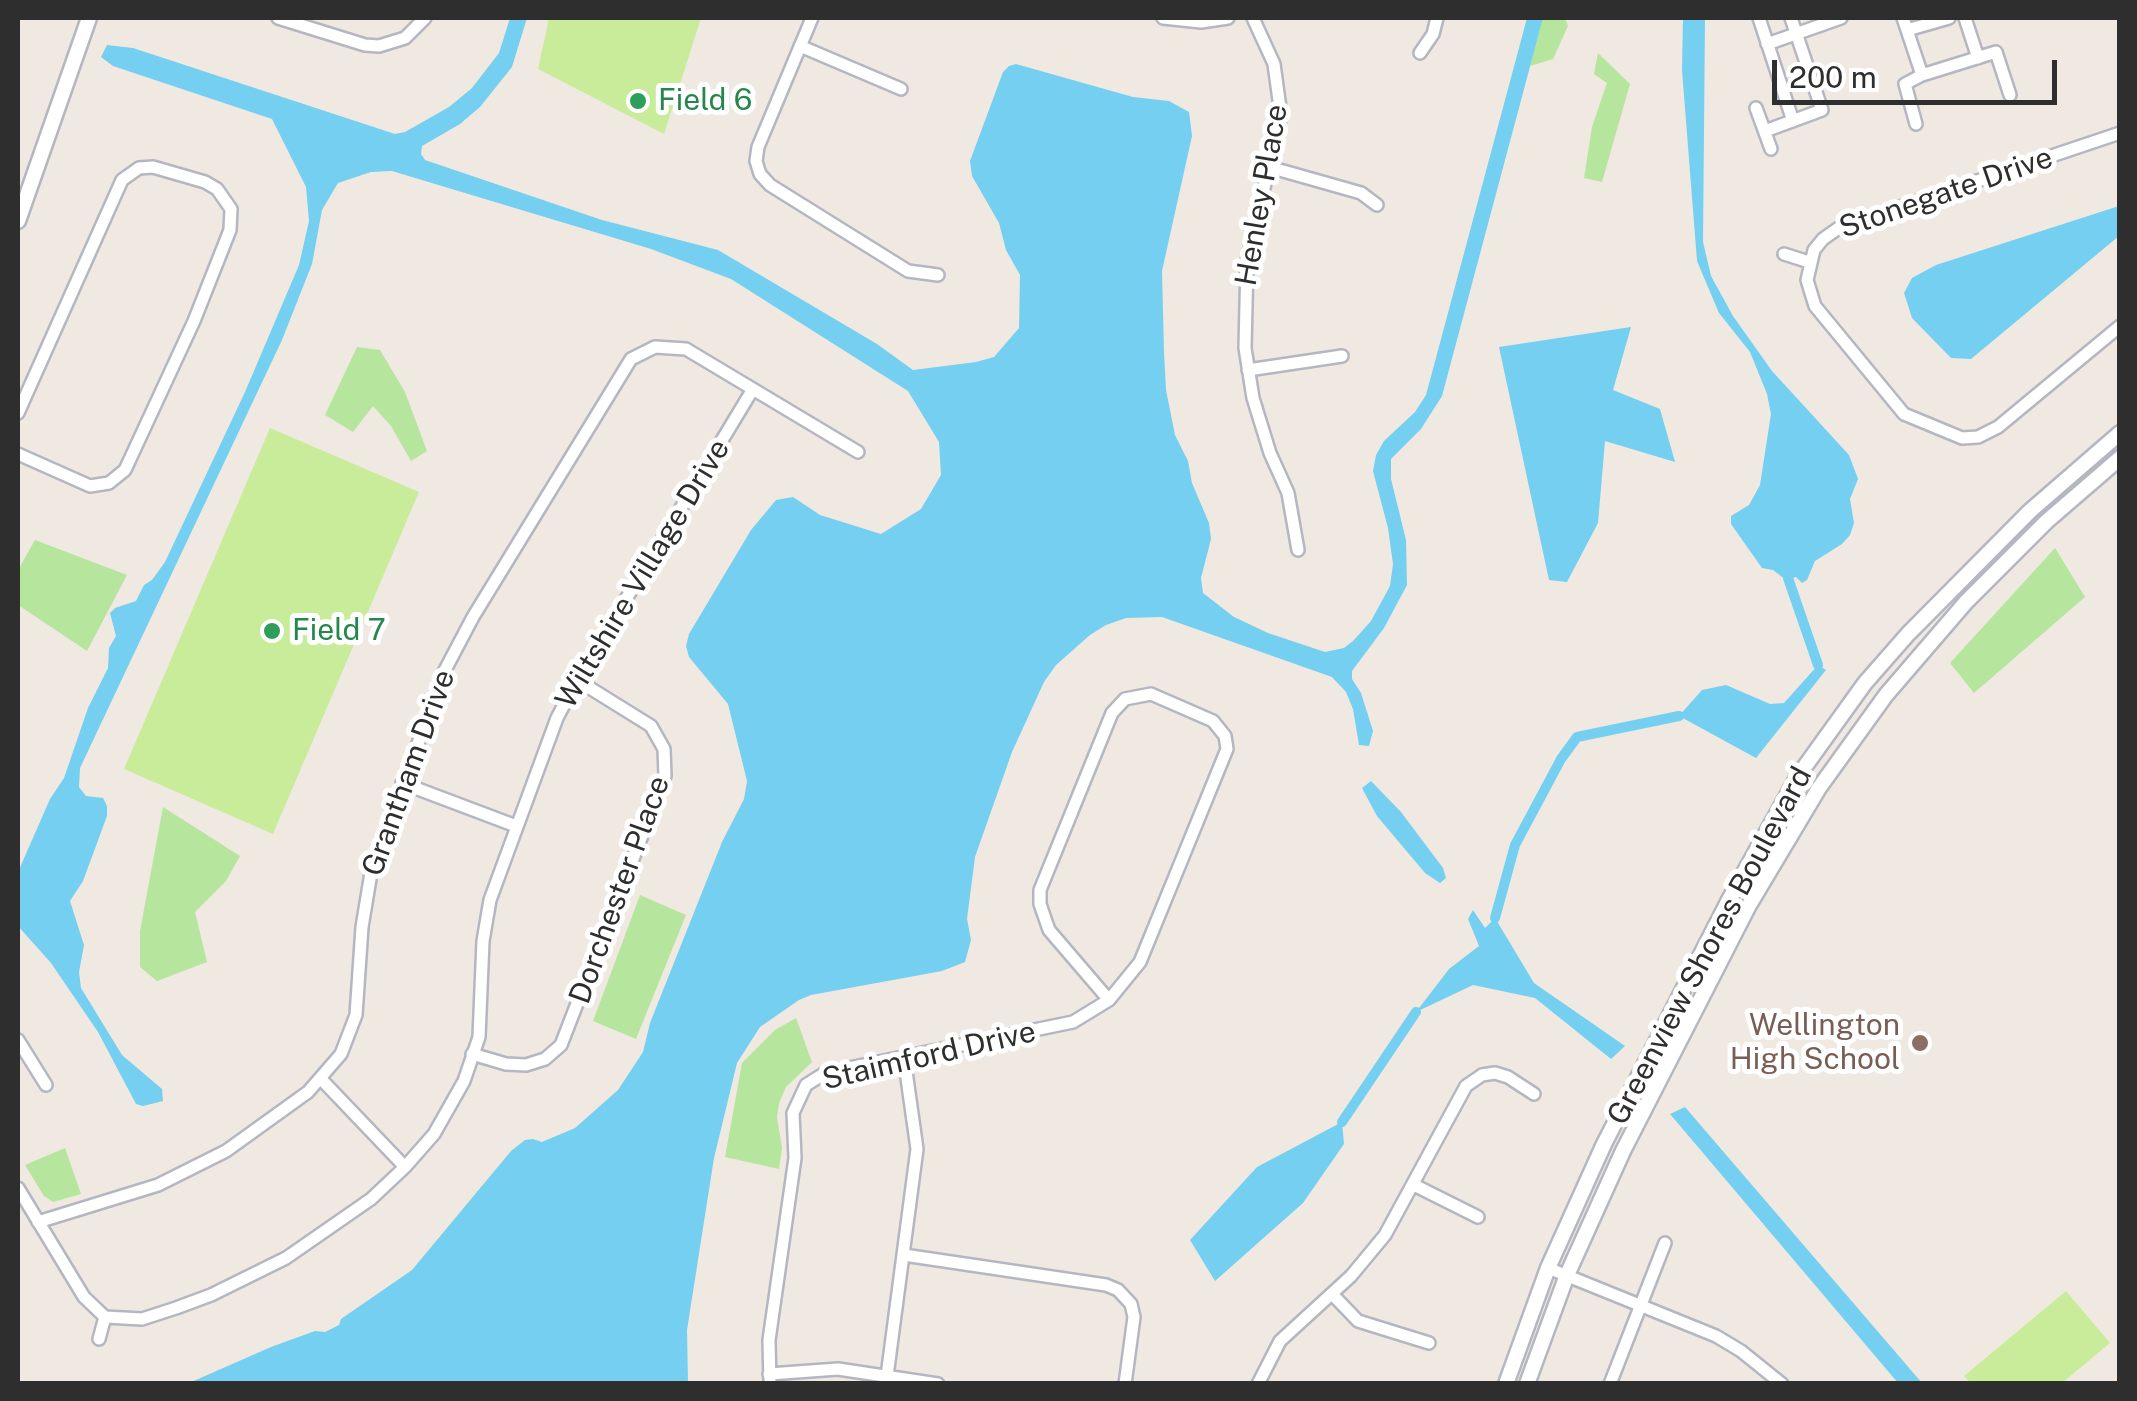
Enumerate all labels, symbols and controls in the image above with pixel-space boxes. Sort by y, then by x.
scale bar [1777,40,2062,102]
text: 200 m [1789,59,1877,95]
place label: Field 6 [658,83,752,119]
marker: Field 6 [627,90,649,112]
street label: Henley Place [1228,102,1296,288]
street label: Stonegate Drive [1835,140,2057,246]
street label: Wiltshire Village Drive [548,433,738,715]
place label: Field 7 [292,613,386,649]
marker: Field 7 [261,620,283,642]
street label: Grantham Drive [355,665,463,881]
street label: Greenview Shores Boulevard [1600,761,1820,1131]
street label: Dorchester Place [562,771,678,1009]
place label: Wellington High School [1730,1008,1900,1078]
street label: Staimford Drive [819,1014,1039,1098]
marker: Wellington High School [1909,1032,1931,1054]

